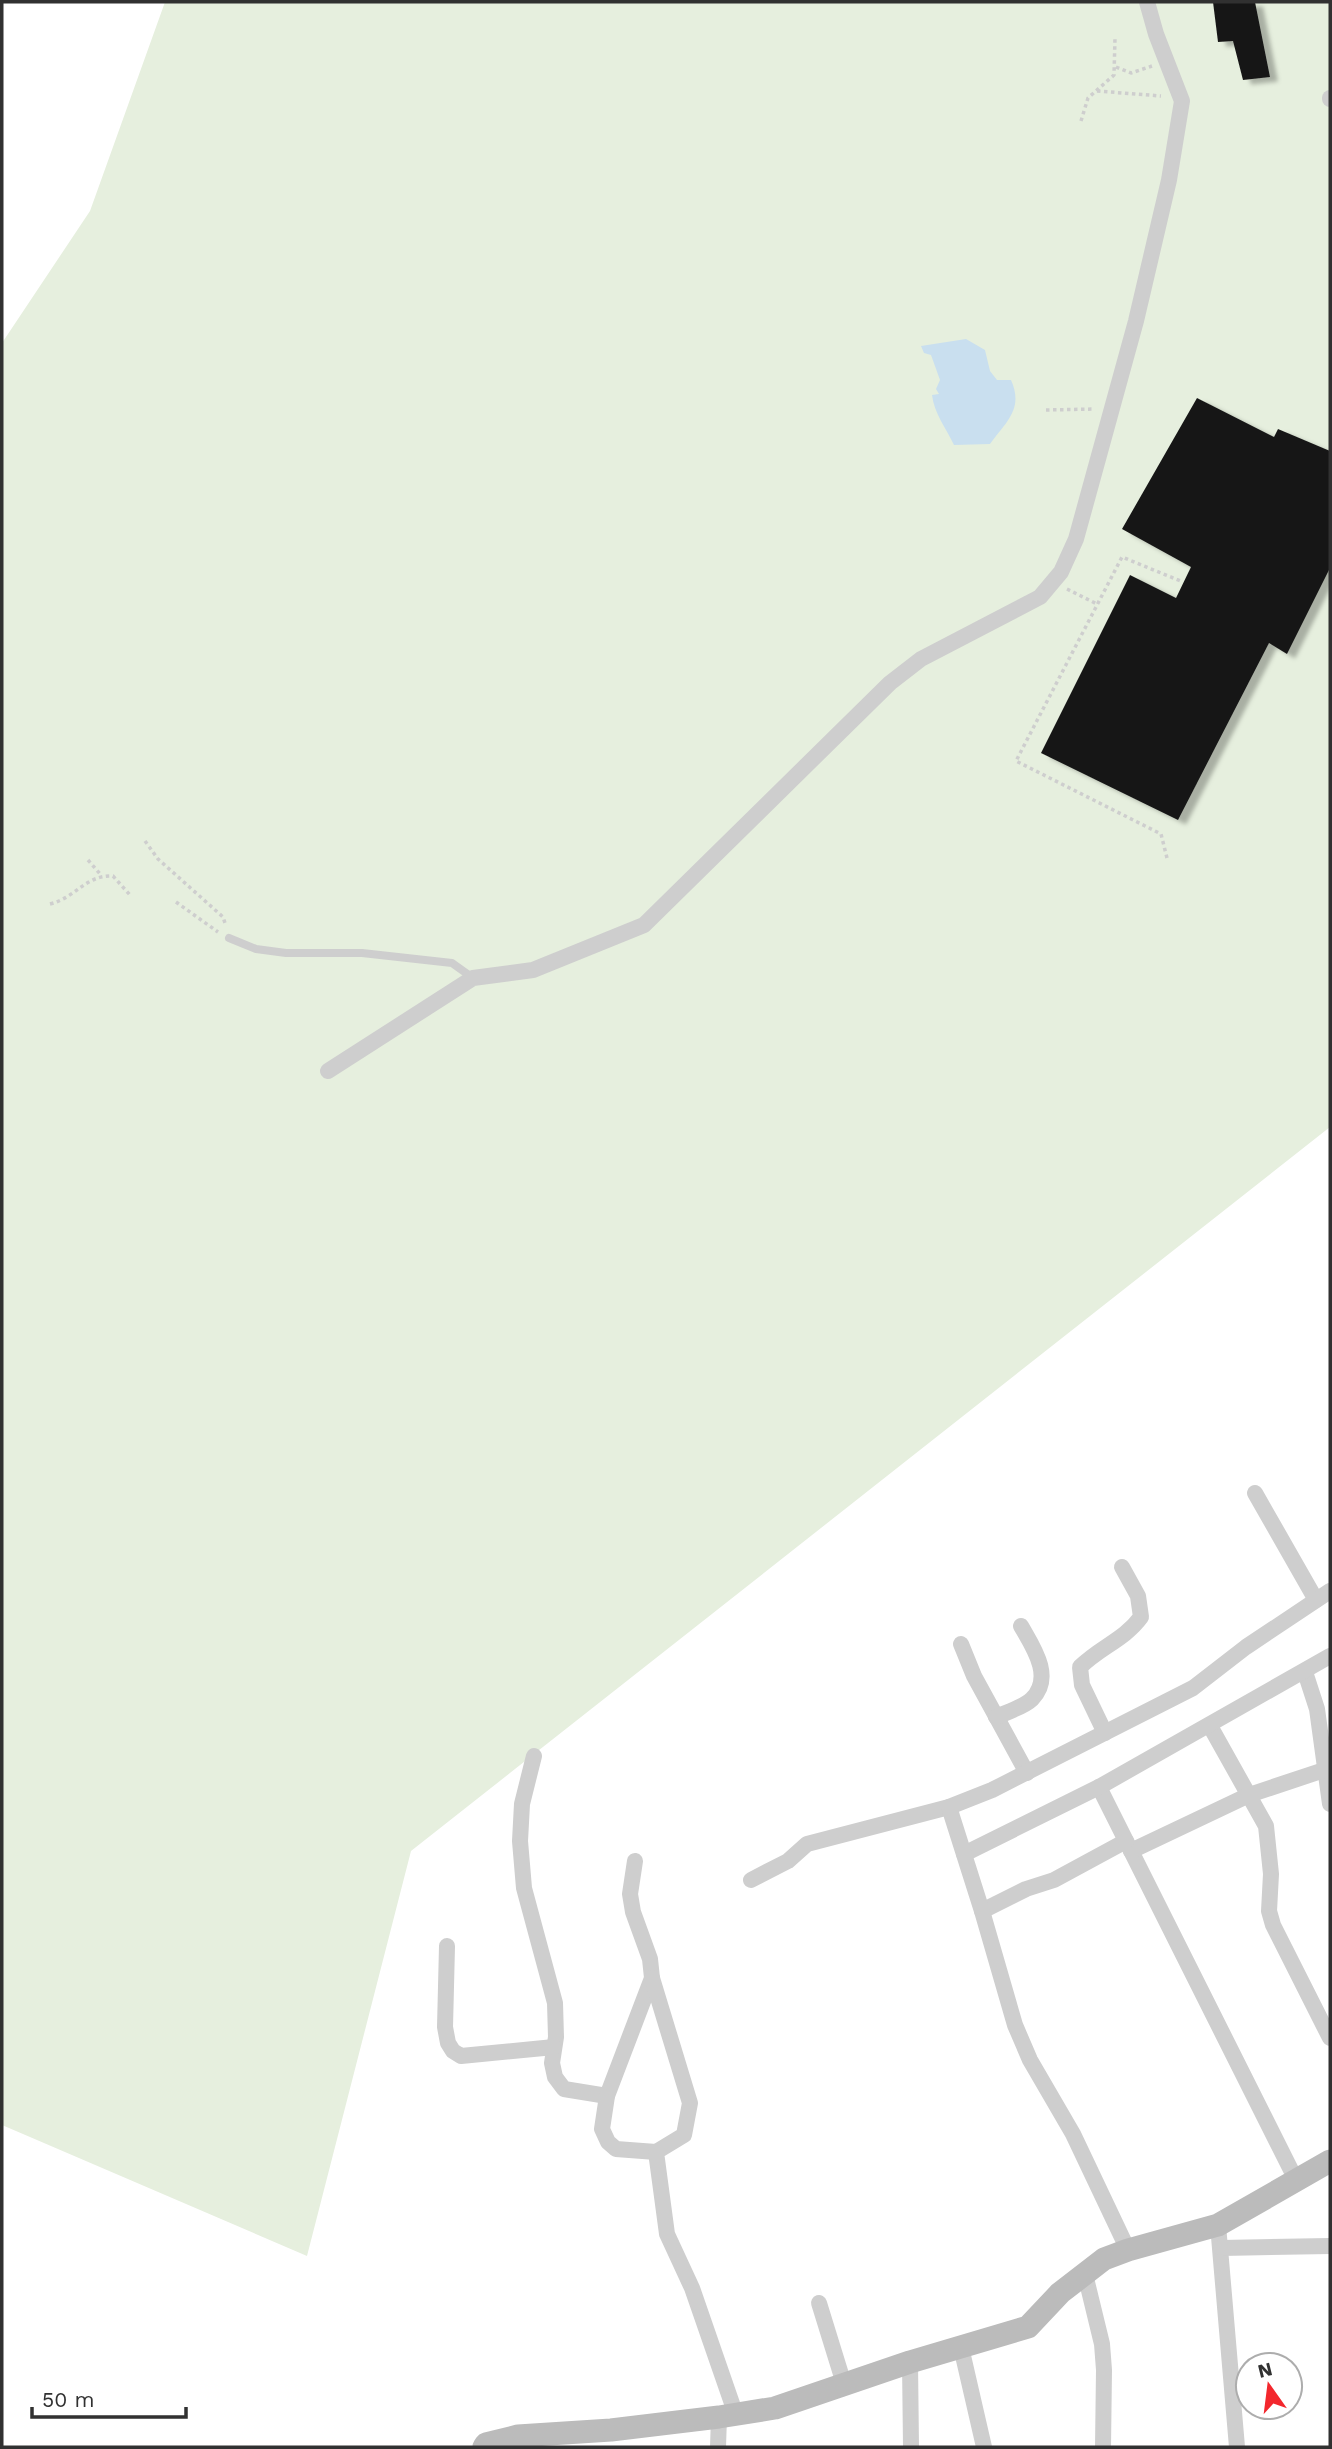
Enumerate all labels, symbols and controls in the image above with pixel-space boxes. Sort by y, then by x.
north arrow [1234,2351,1304,2421]
text: N [1255,2357,1275,2383]
scale bar [32,2376,186,2420]
text: 50 m [42,2387,94,2412]

